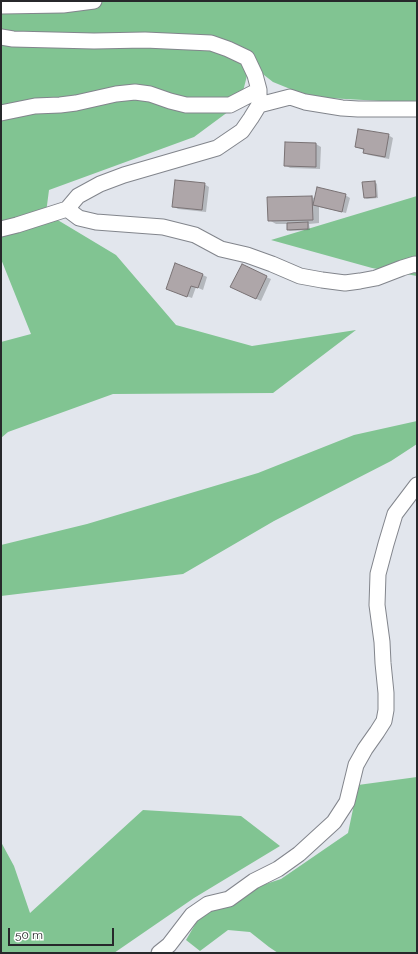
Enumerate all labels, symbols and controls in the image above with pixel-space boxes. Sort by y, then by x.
scale bar [10,920,116,946]
text: 50 m [15,928,43,942]

